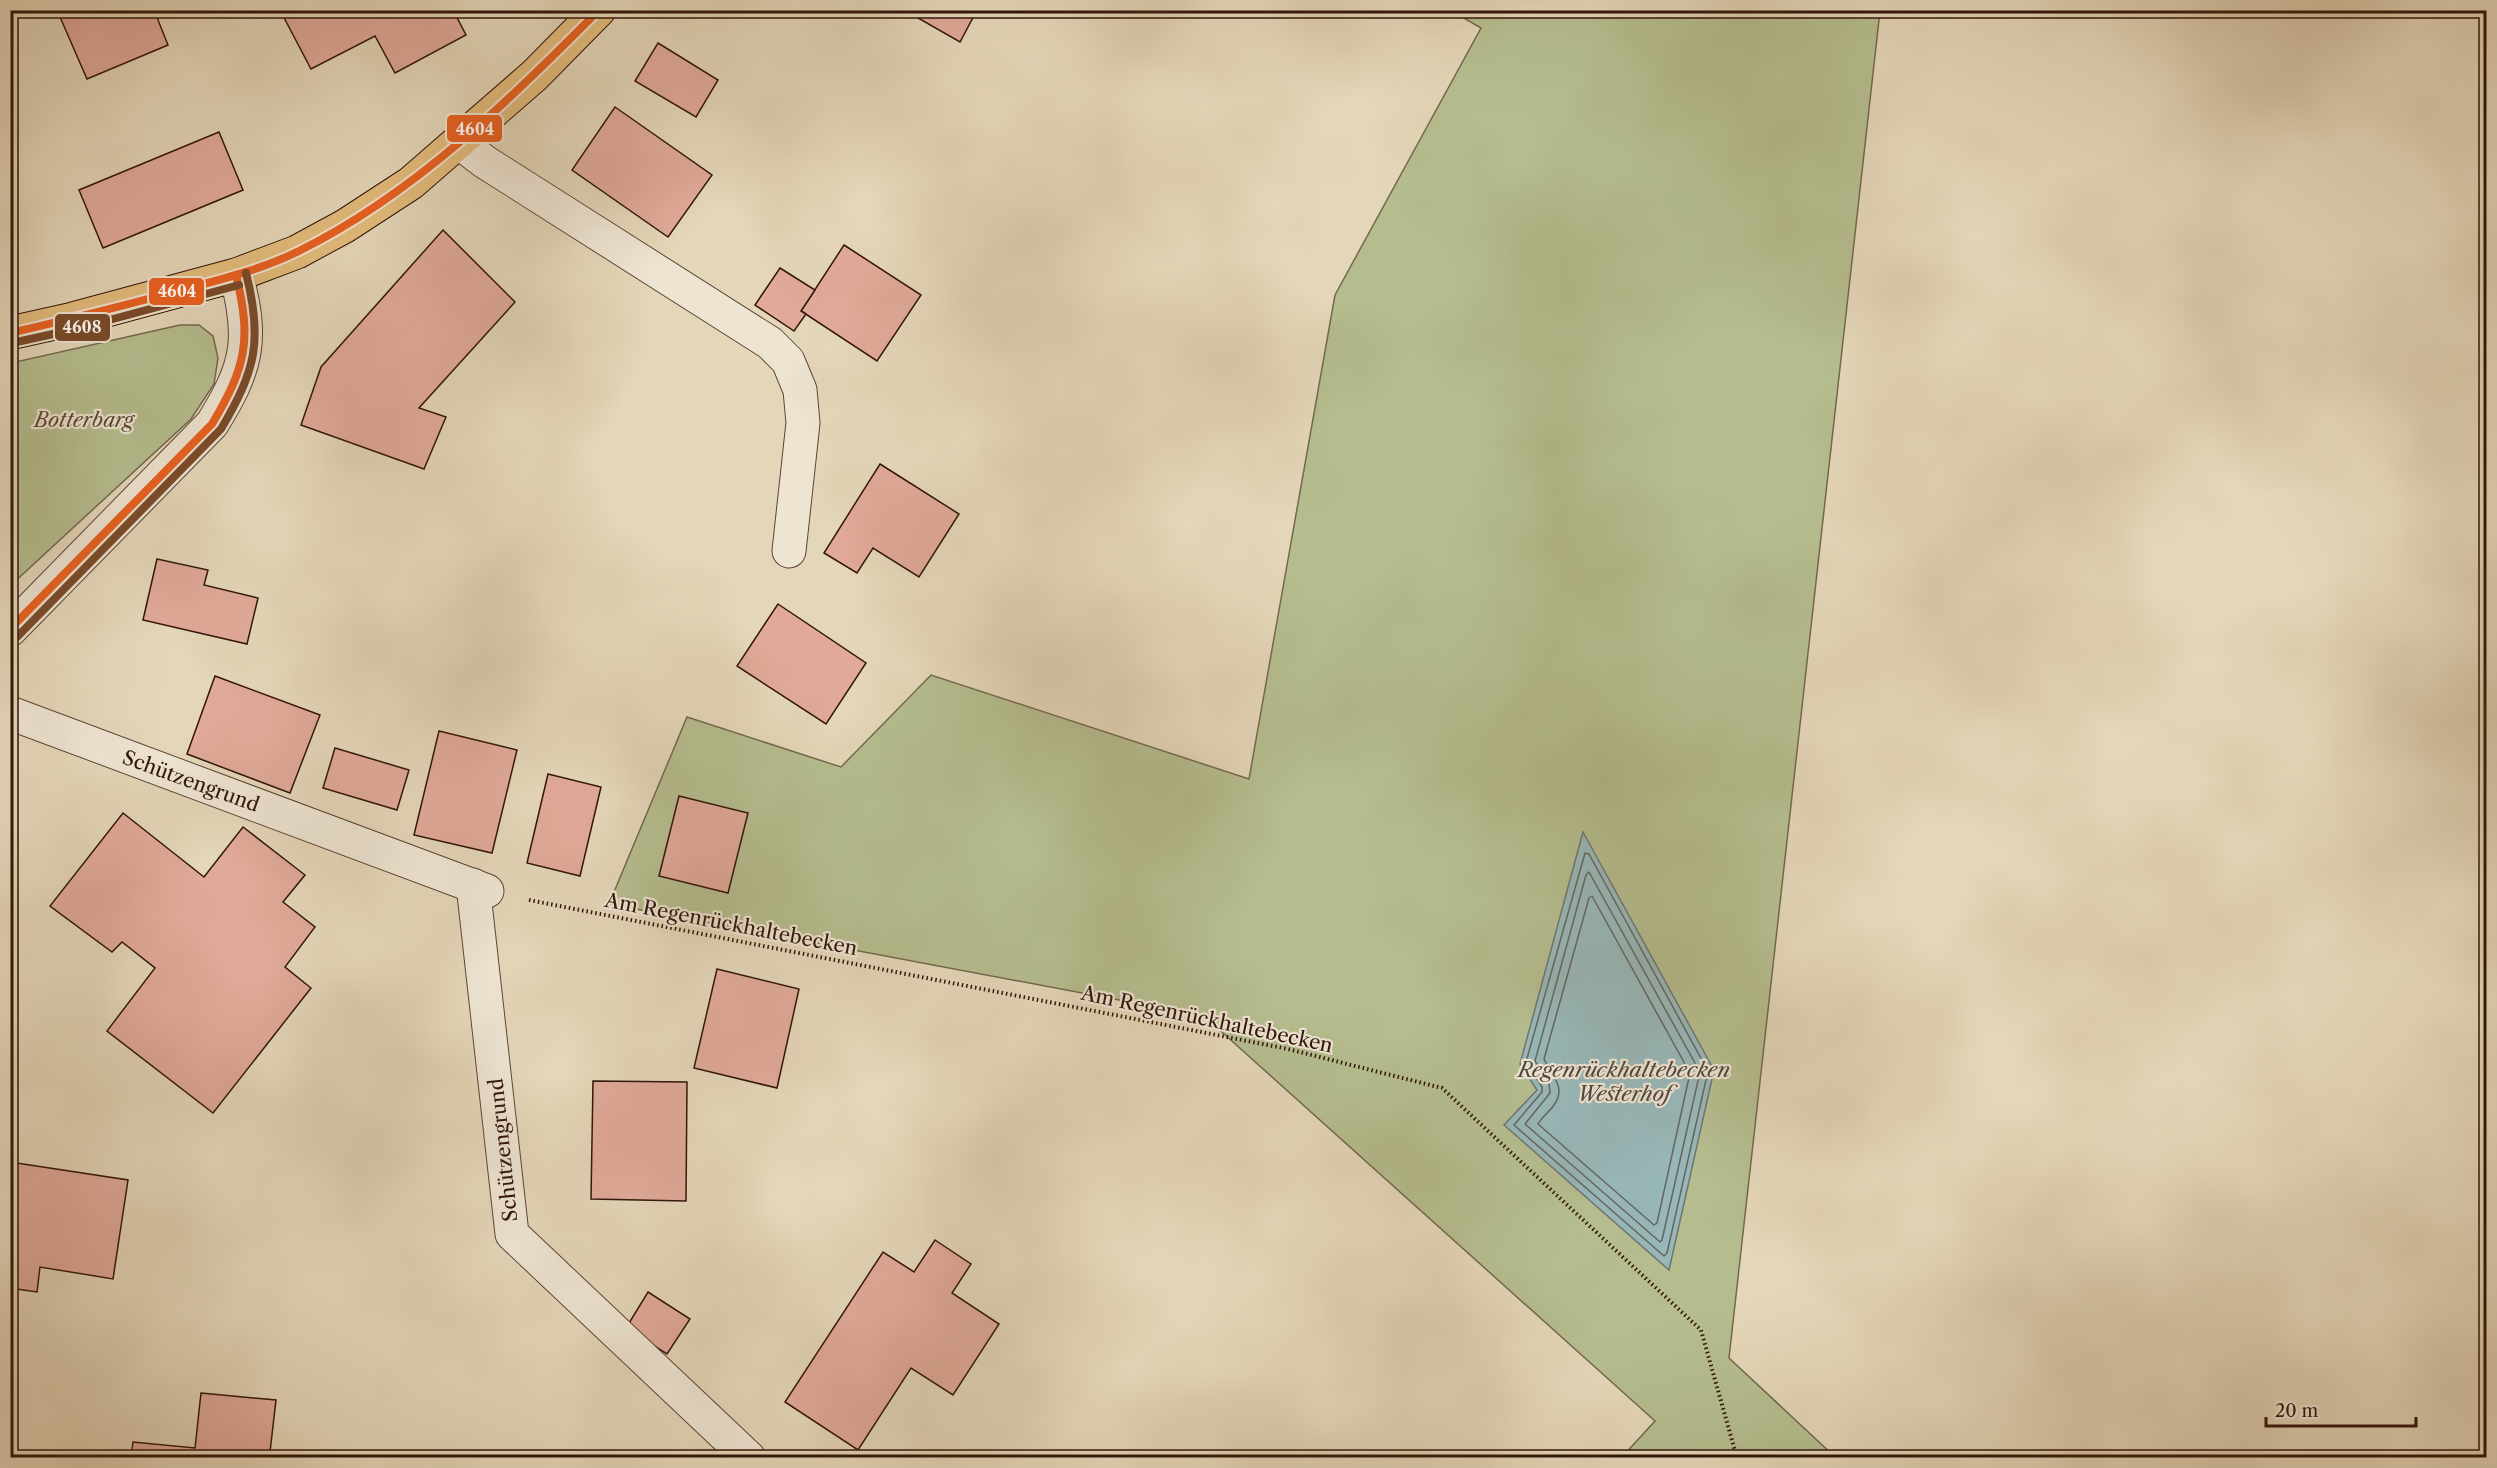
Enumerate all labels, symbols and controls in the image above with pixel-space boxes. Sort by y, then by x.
line badge: 4604 [446,114,503,143]
text: 4604 [456,119,494,139]
line badge: 4604 [148,277,205,306]
text: 4604 [158,281,196,301]
line badge: 4608 [54,313,111,342]
text: 4608 [62,317,102,337]
park label: Botterbarg [32,408,136,432]
street label: Schützengrund [119,745,263,817]
street label: Am Regenrückhaltebecken [602,888,860,960]
street label: Am Regenrückhaltebecken [1078,980,1336,1058]
water label: Regenrückhaltebecken Westerhof [1516,1057,1730,1106]
street label: Schützengrund [484,1077,522,1223]
scale bar [2266,1390,2416,1428]
text: 20 m [2275,1400,2319,1422]

